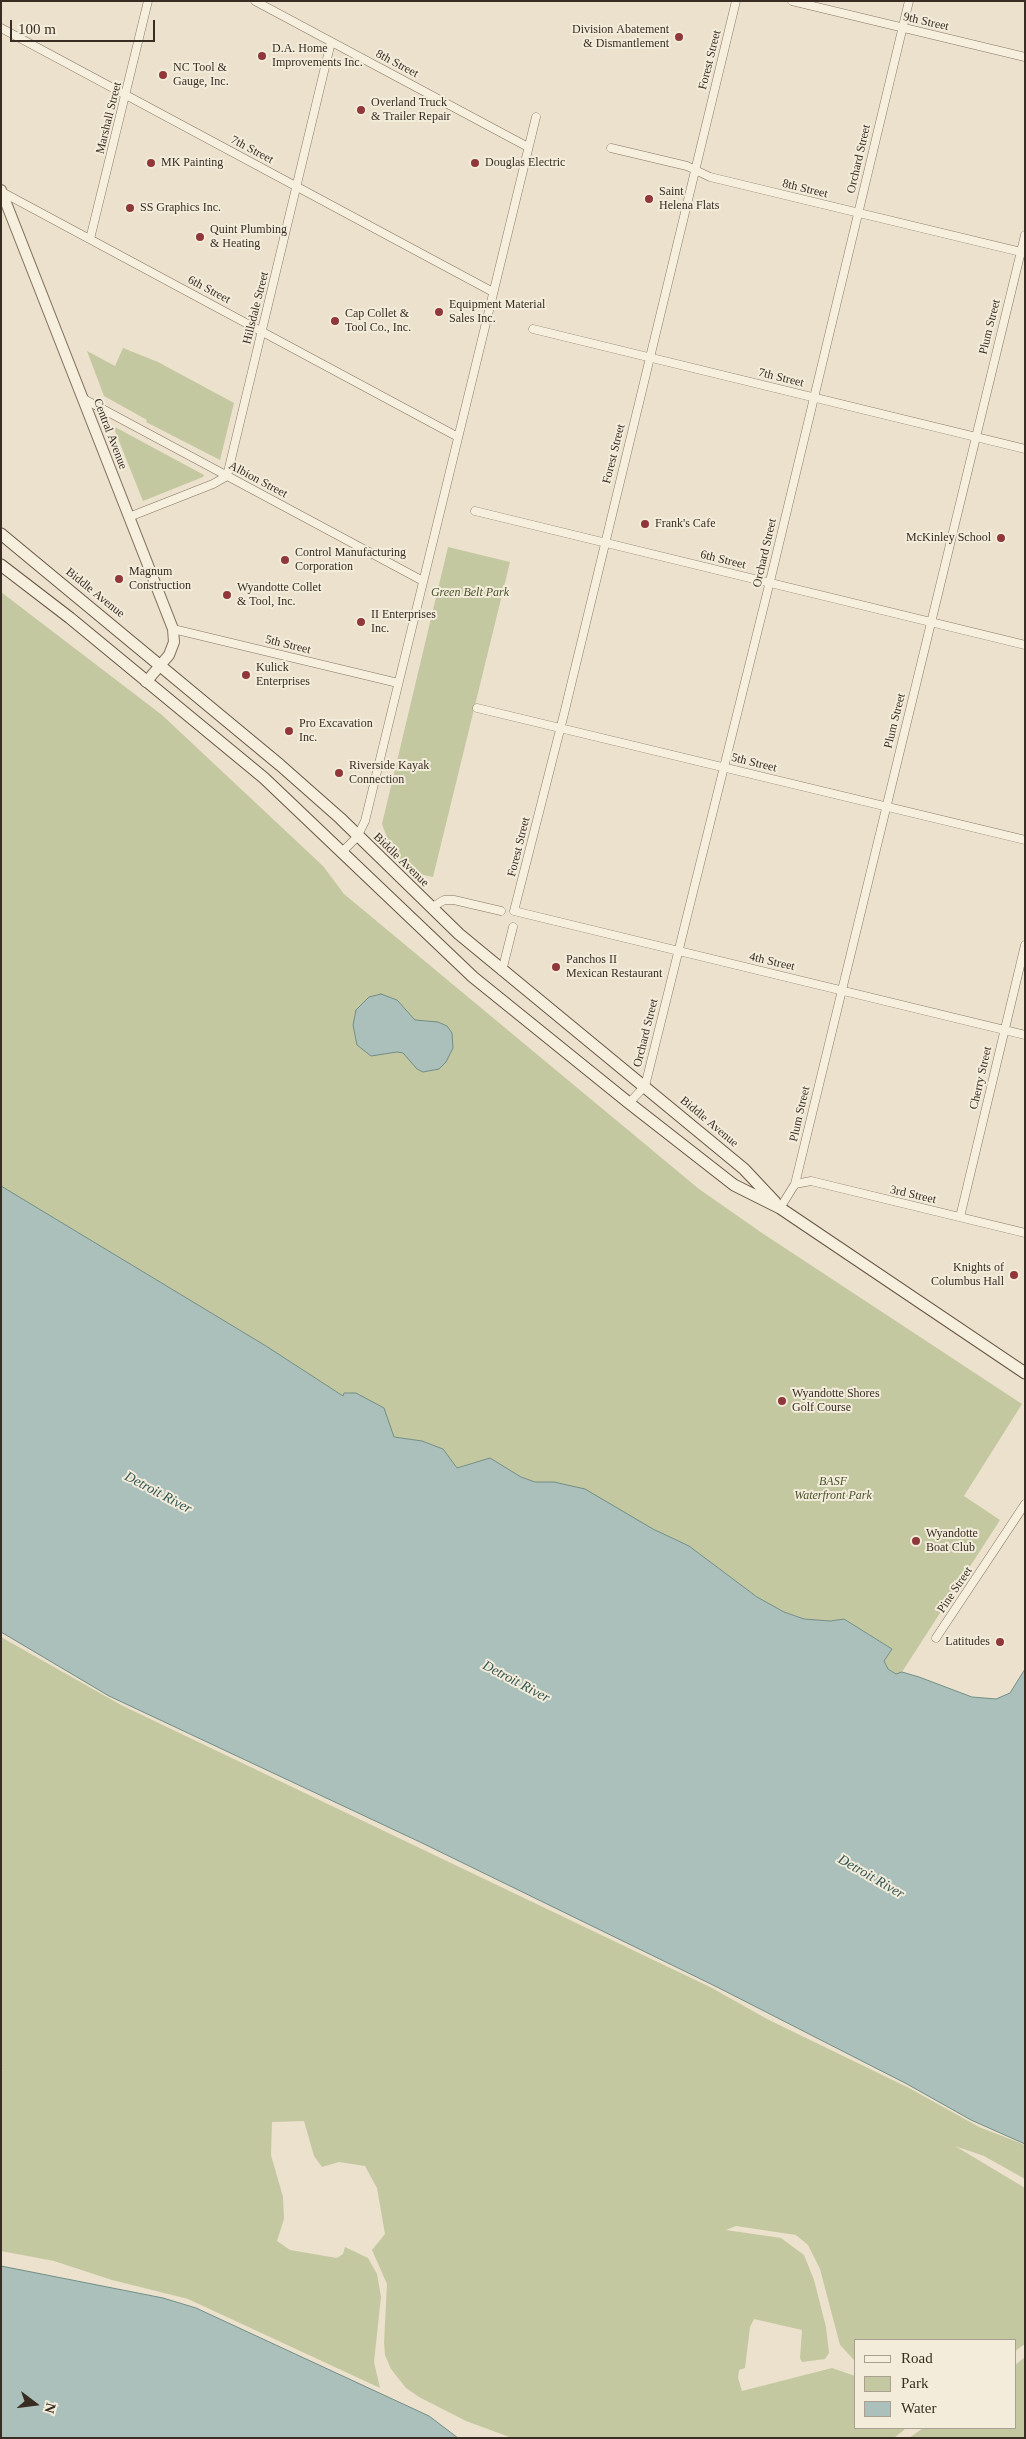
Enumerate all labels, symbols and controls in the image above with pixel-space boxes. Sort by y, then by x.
scale bar [12,10,158,42]
street label: 9th Street [902,10,950,34]
text: 100 m [18,21,56,37]
place label: Division Abatement & Dismantlement [572,23,669,51]
street label: Forest Street [696,29,724,91]
marker: Division Abatement & Dismantlement [673,31,685,43]
place label: D.A. Home Improvements Inc. [272,42,363,70]
street label: 8th Street [373,47,421,81]
marker: D.A. Home Improvements Inc. [256,50,268,62]
place label: NC Tool & Gauge, Inc. [173,61,229,89]
marker: NC Tool & Gauge, Inc. [157,69,169,81]
street label: Marshall Street [93,81,125,155]
place label: Overland Truck & Trailer Repair [371,96,451,124]
marker: Overland Truck & Trailer Repair [355,104,367,116]
street label: Orchard Street [844,123,874,195]
street label: 7th Street [228,133,276,167]
place label: MK Painting [161,156,223,170]
place label: Douglas Electric [485,156,565,170]
marker: MK Painting [145,157,157,169]
marker: Douglas Electric [469,157,481,169]
street label: 8th Street [781,176,829,202]
place label: Saint Helena Flats [659,185,719,213]
marker: Saint Helena Flats [643,193,655,205]
place label: SS Graphics Inc. [140,201,221,215]
marker: SS Graphics Inc. [124,202,136,214]
place label: Quint Plumbing & Heating [210,223,287,251]
marker: Quint Plumbing & Heating [194,231,206,243]
street label: Hillsdale Street [240,270,272,346]
street label: 6th Street [185,273,233,307]
place label: Equipment Material Sales Inc. [449,298,545,326]
street label: Plum Street [976,298,1004,356]
marker: Equipment Material Sales Inc. [433,306,445,318]
place label: Cap Collet & Tool Co., Inc. [345,307,411,335]
marker: Cap Collet & Tool Co., Inc. [329,315,341,327]
street label: 7th Street [757,365,805,391]
street label: Central Avenue [90,397,130,471]
street label: Forest Street [600,423,628,485]
street label: Albion Street [226,459,290,501]
place label: Frank's Cafe [655,517,715,531]
street label: Orchard Street [750,517,780,589]
marker: Frank's Cafe [639,518,651,530]
place label: McKinley School [906,531,991,545]
marker: McKinley School [995,532,1007,544]
place label: Control Manufacturing Corporation [295,546,406,574]
street label: 6th Street [699,547,747,573]
marker: Control Manufacturing Corporation [279,554,291,566]
street label: Biddle Avenue [63,565,127,621]
place label: Magnum Construction [129,565,191,593]
marker: Magnum Construction [113,573,125,585]
place label: Wyandotte Collet & Tool, Inc. [237,581,321,609]
park label: Green Belt Park [431,586,509,600]
marker: Wyandotte Collet & Tool, Inc. [221,589,233,601]
place label: II Enterprises Inc. [371,608,436,636]
marker: II Enterprises Inc. [355,616,367,628]
street label: 5th Street [264,632,312,658]
place label: Kulick Enterprises [256,661,310,689]
marker: Kulick Enterprises [240,669,252,681]
street label: Plum Street [881,692,909,750]
place label: Pro Excavation Inc. [299,717,373,745]
marker: Pro Excavation Inc. [283,725,295,737]
street label: 5th Street [730,750,778,776]
place label: Riverside Kayak Connection [349,759,429,787]
marker: Riverside Kayak Connection [333,767,345,779]
street label: Forest Street [505,816,533,878]
street label: Biddle Avenue [370,830,432,890]
street label: 4th Street [748,950,796,974]
place label: Panchos II Mexican Restaurant [566,953,662,981]
marker: Panchos II Mexican Restaurant [550,961,562,973]
street label: Orchard Street [631,997,661,1069]
street label: Cherry Street [967,1045,995,1111]
street label: Plum Street [787,1085,813,1143]
street label: Biddle Avenue [677,1094,741,1150]
street label: 3rd Street [888,1183,938,1207]
place label: Knights of Columbus Hall [931,1261,1004,1289]
marker: Knights of Columbus Hall [1008,1269,1020,1281]
place label: Wyandotte Shores Golf Course [792,1387,880,1415]
marker: Wyandotte Shores Golf Course [776,1395,788,1407]
water label: Detroit River [122,1468,194,1518]
park label: BASF Waterfront Park [794,1475,872,1503]
place label: Wyandotte Boat Club [926,1527,978,1555]
marker: Wyandotte Boat Club [910,1535,922,1547]
street label: Pine Street [934,1564,976,1616]
place label: Latitudes [945,1635,990,1649]
marker: Latitudes [994,1636,1006,1648]
water label: Detroit River [480,1657,552,1707]
water label: Detroit River [835,1851,907,1903]
legend [854,2339,1016,2429]
text: Road [901,2350,933,2366]
text: Park [901,2375,929,2391]
north arrow [10,2379,60,2429]
text: Water [901,2400,936,2416]
text: N [41,2401,59,2415]

